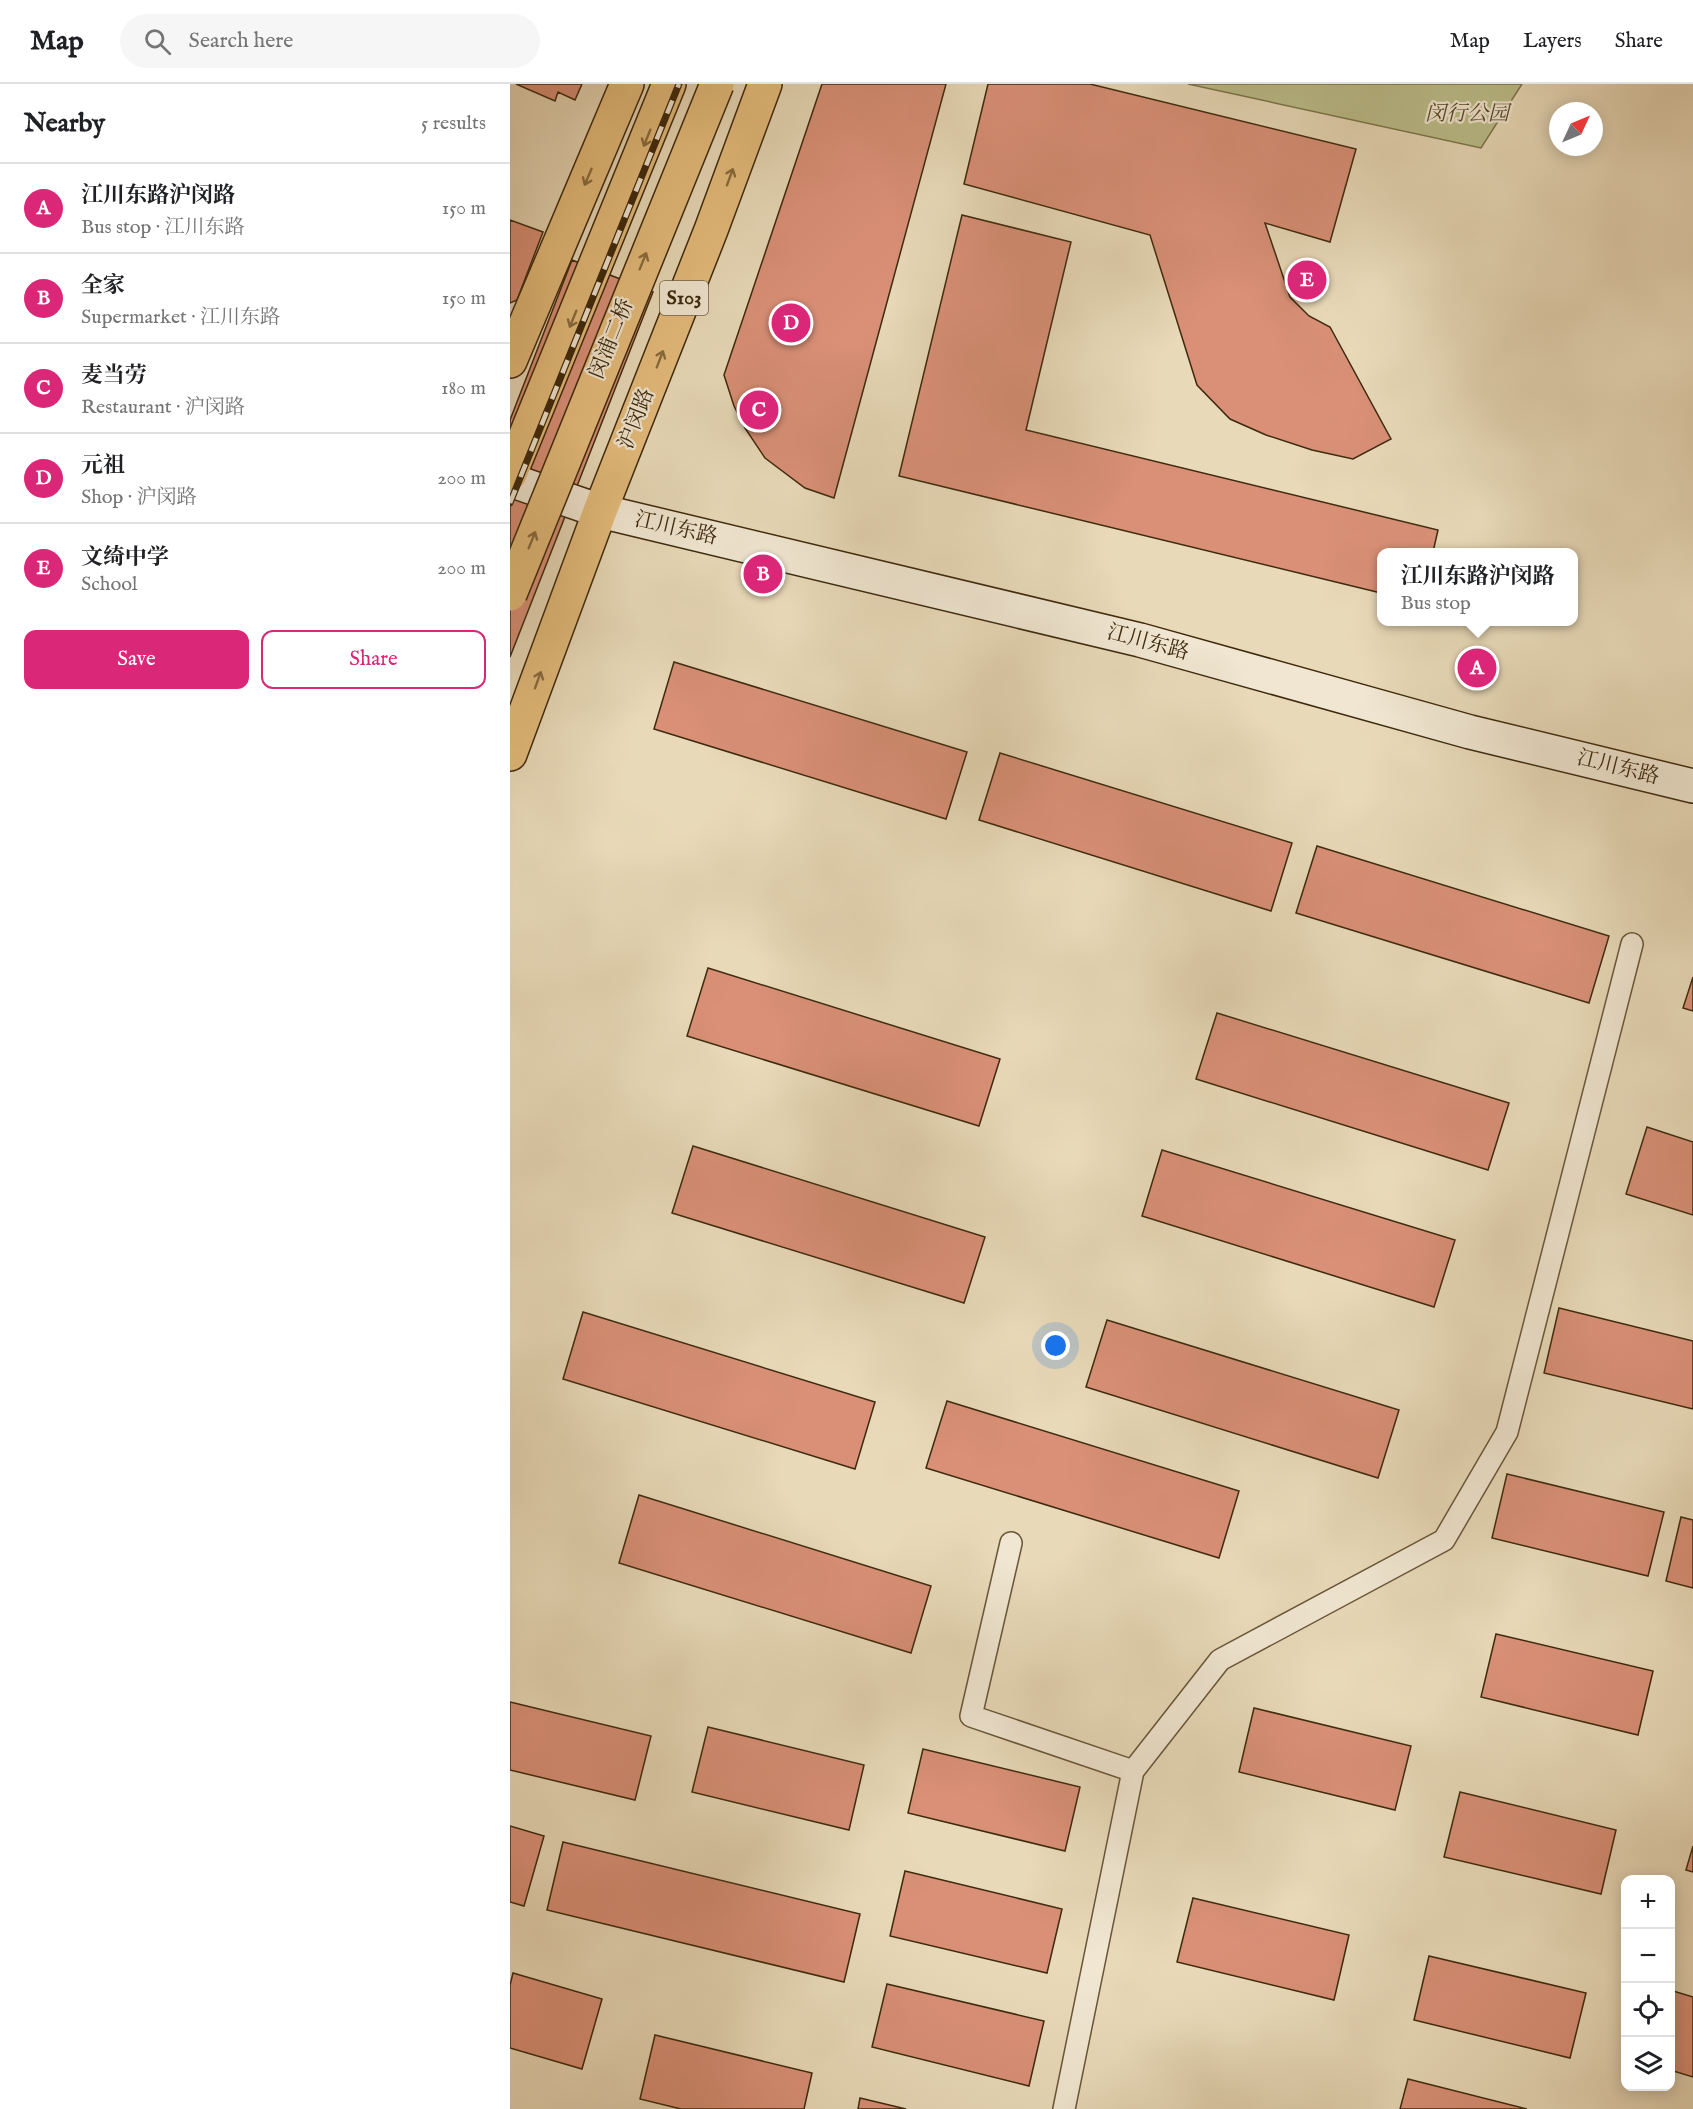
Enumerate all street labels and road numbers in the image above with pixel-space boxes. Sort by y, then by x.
road number: S103 [660,281,708,315]
street label: 闵浦二桥 [584,295,640,383]
street label: 沪闵路 [613,385,661,453]
street label: 江川东路 [632,506,720,552]
street label: 江川东路 [1104,619,1192,667]
street label: 江川东路 [1574,745,1662,791]

